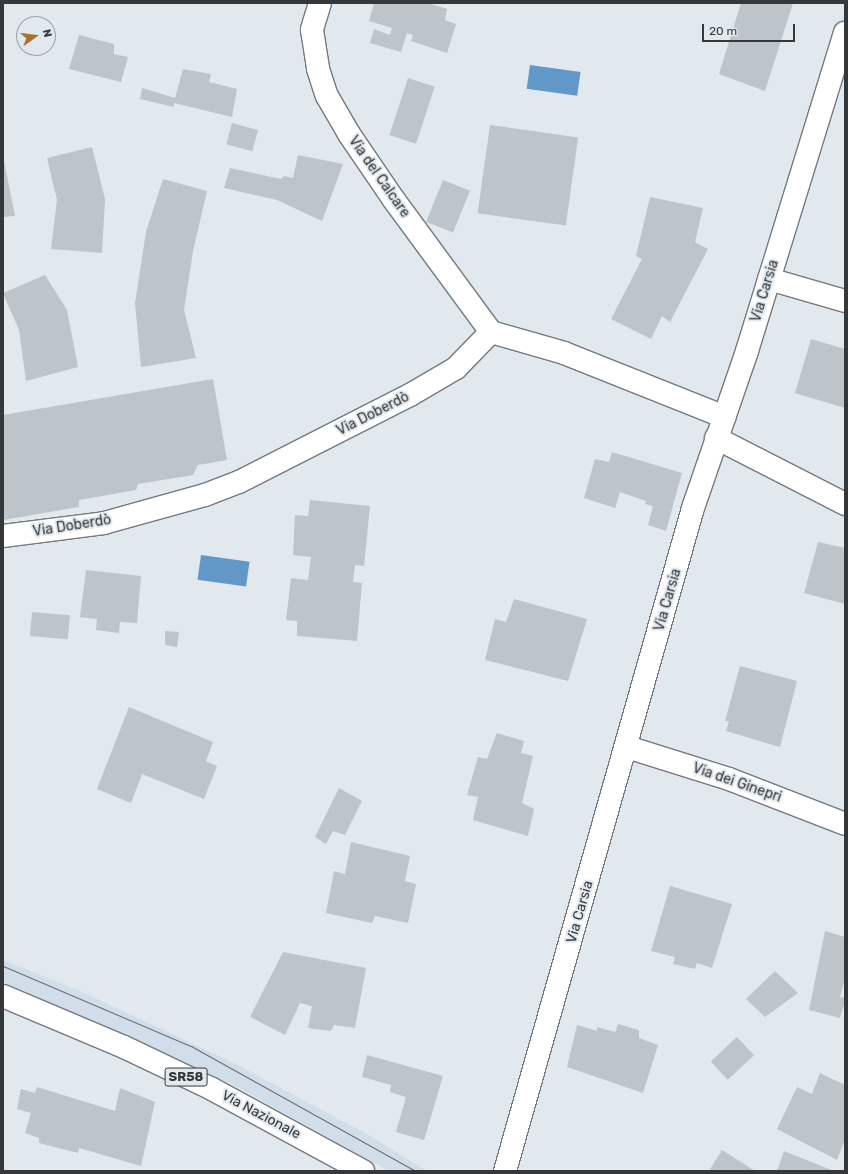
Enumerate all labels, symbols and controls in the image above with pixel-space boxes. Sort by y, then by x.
north arrow [16,16,56,56]
scale bar [704,16,797,42]
text: 20 m [709,24,737,38]
text: N [40,28,54,39]
street label: Via del Calcare [345,133,413,221]
street label: Via Carsia [748,258,782,324]
street label: Via Doberdò [334,389,412,439]
street label: Via Doberdò [32,512,112,540]
street label: Via Carsia [651,567,685,633]
street label: Via dei Ginepri [690,760,784,806]
street label: Via Carsia [563,879,597,945]
road number: SR58 [164,1066,208,1088]
street label: Via Nazionale [219,1087,303,1143]

